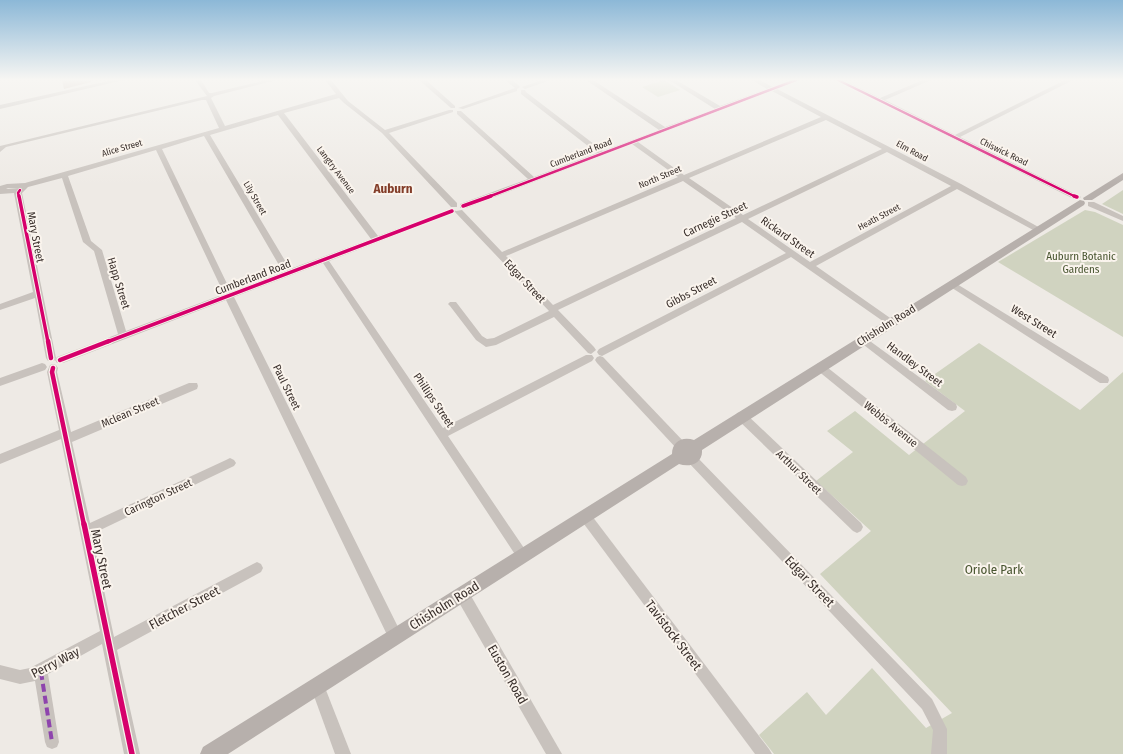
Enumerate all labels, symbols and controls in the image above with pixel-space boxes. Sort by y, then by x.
street label: Chiswick Road [978,136,1030,168]
street label: Alice Street [101,137,143,159]
street label: Cumberland Road [549,137,614,169]
street label: Elm Road [895,139,930,164]
street label: Langtry Avenue [315,144,357,196]
street label: North Street [637,164,683,190]
street label: Lily Street [241,180,269,216]
district label: Auburn [372,181,413,196]
street label: Carnegie Street [681,199,750,240]
street label: Heath Street [856,202,902,232]
street label: Mary Street [24,211,47,264]
street label: Rickard Street [758,214,818,261]
park label: Auburn Botanic Gardens [1046,250,1116,276]
street label: Happ Street [104,256,133,311]
street label: Cumberland Road [213,257,293,298]
street label: Edgar Street [501,257,548,306]
street label: Gibbs Street [664,274,719,311]
street label: Chisholm Road [854,302,918,349]
street label: West Street [1008,302,1059,341]
street label: Handley Street [884,339,945,390]
street label: Paul Street [270,362,303,412]
street label: Phillips Street [411,371,457,430]
street label: Mclean Street [99,394,161,430]
street label: Webbs Avenue [861,399,920,450]
street label: Arthur Street [773,447,824,498]
street label: Carington Street [122,476,194,519]
street label: Mary Street [88,528,115,591]
street label: Edgar Street [782,553,838,610]
park label: Oriole Park [965,562,1024,577]
street label: Chisholm Road [407,578,482,633]
street label: Fletcher Street [146,582,223,632]
street label: Tavistock Street [642,597,705,674]
street label: Euston Road [485,642,531,707]
street label: Perry Way [29,644,82,681]

